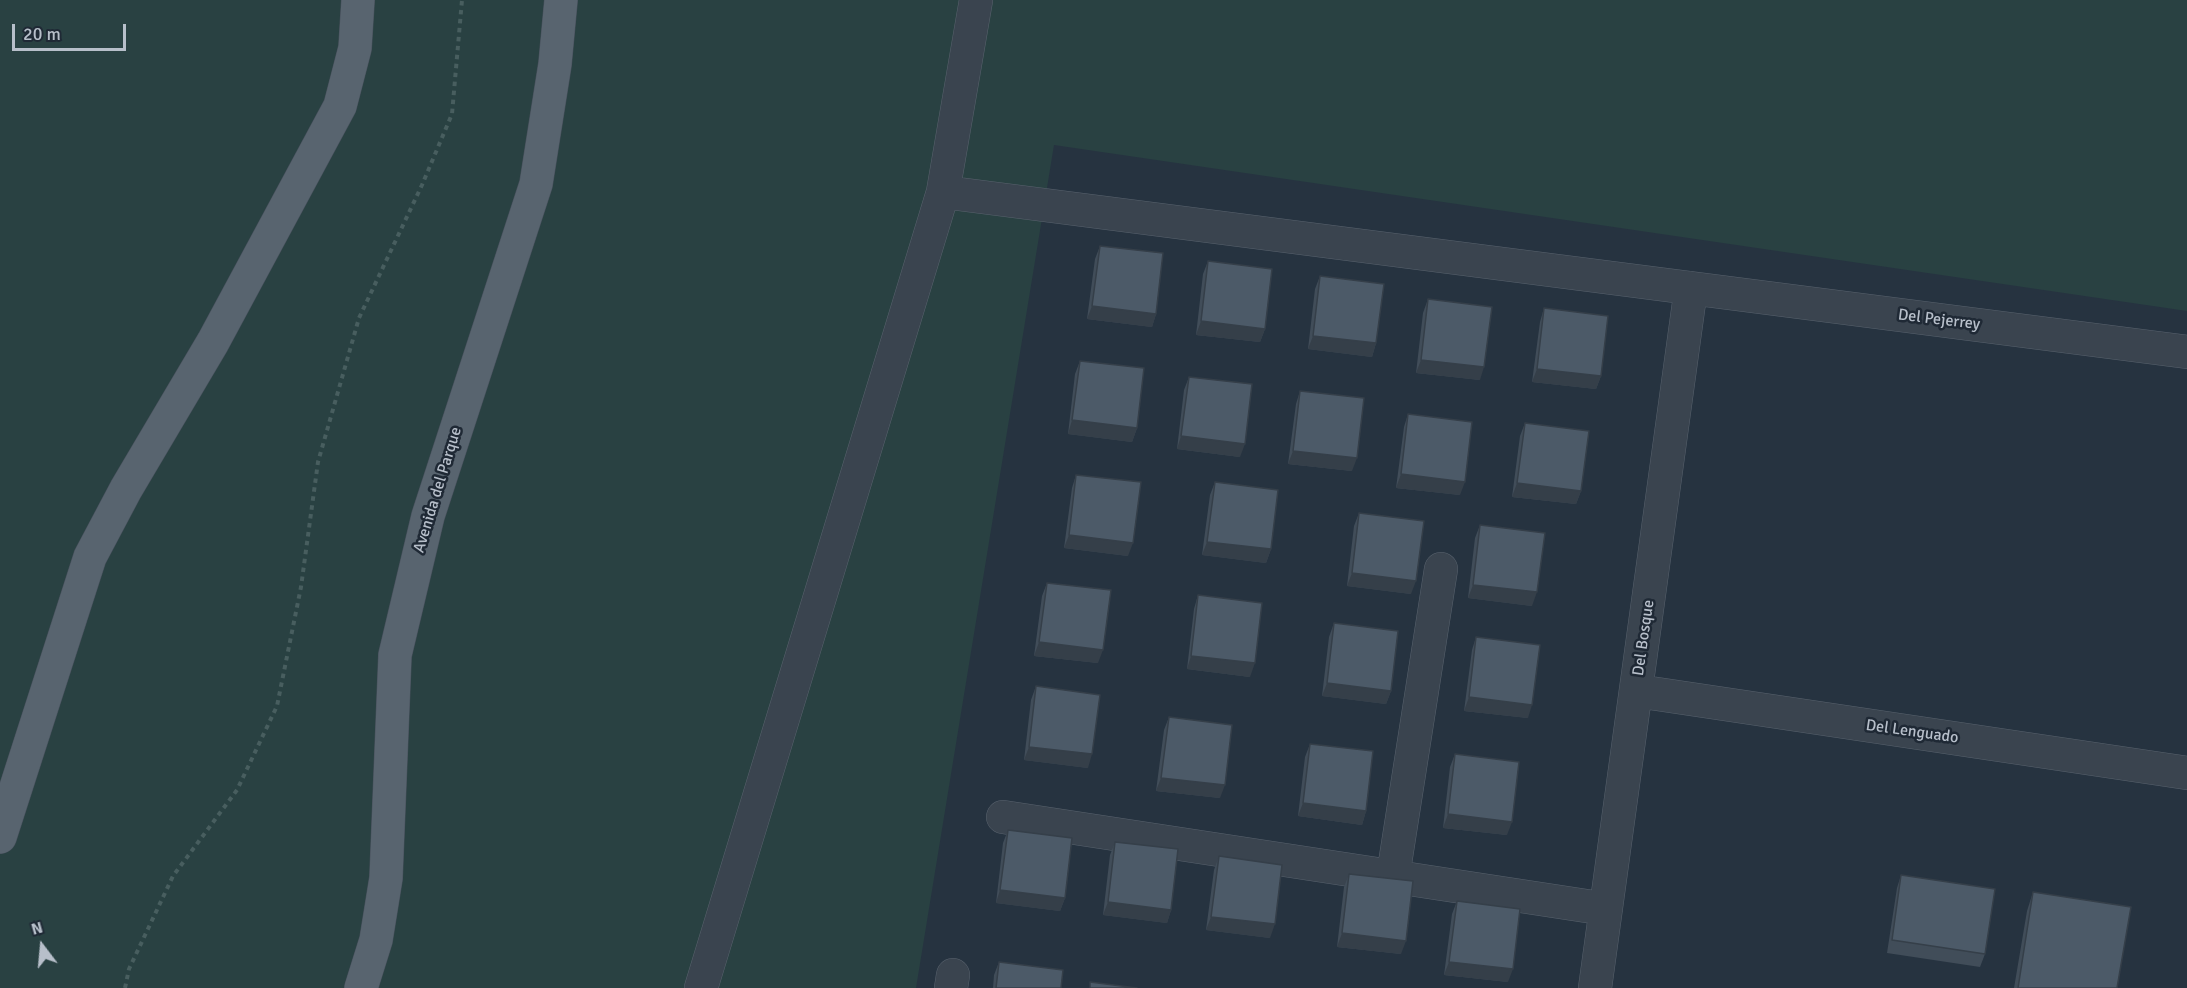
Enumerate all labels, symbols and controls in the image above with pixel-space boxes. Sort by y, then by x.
scale bar [15,12,129,50]
text: 20 m [23,23,61,45]
street label: Del Pejerrey [1897,305,1981,335]
street label: Avenida del Parque [410,425,466,555]
street label: Del Bosque [1629,599,1659,677]
street label: Del Lenguado [1864,716,1960,748]
north arrow [12,916,72,976]
text: N [29,918,45,940]

